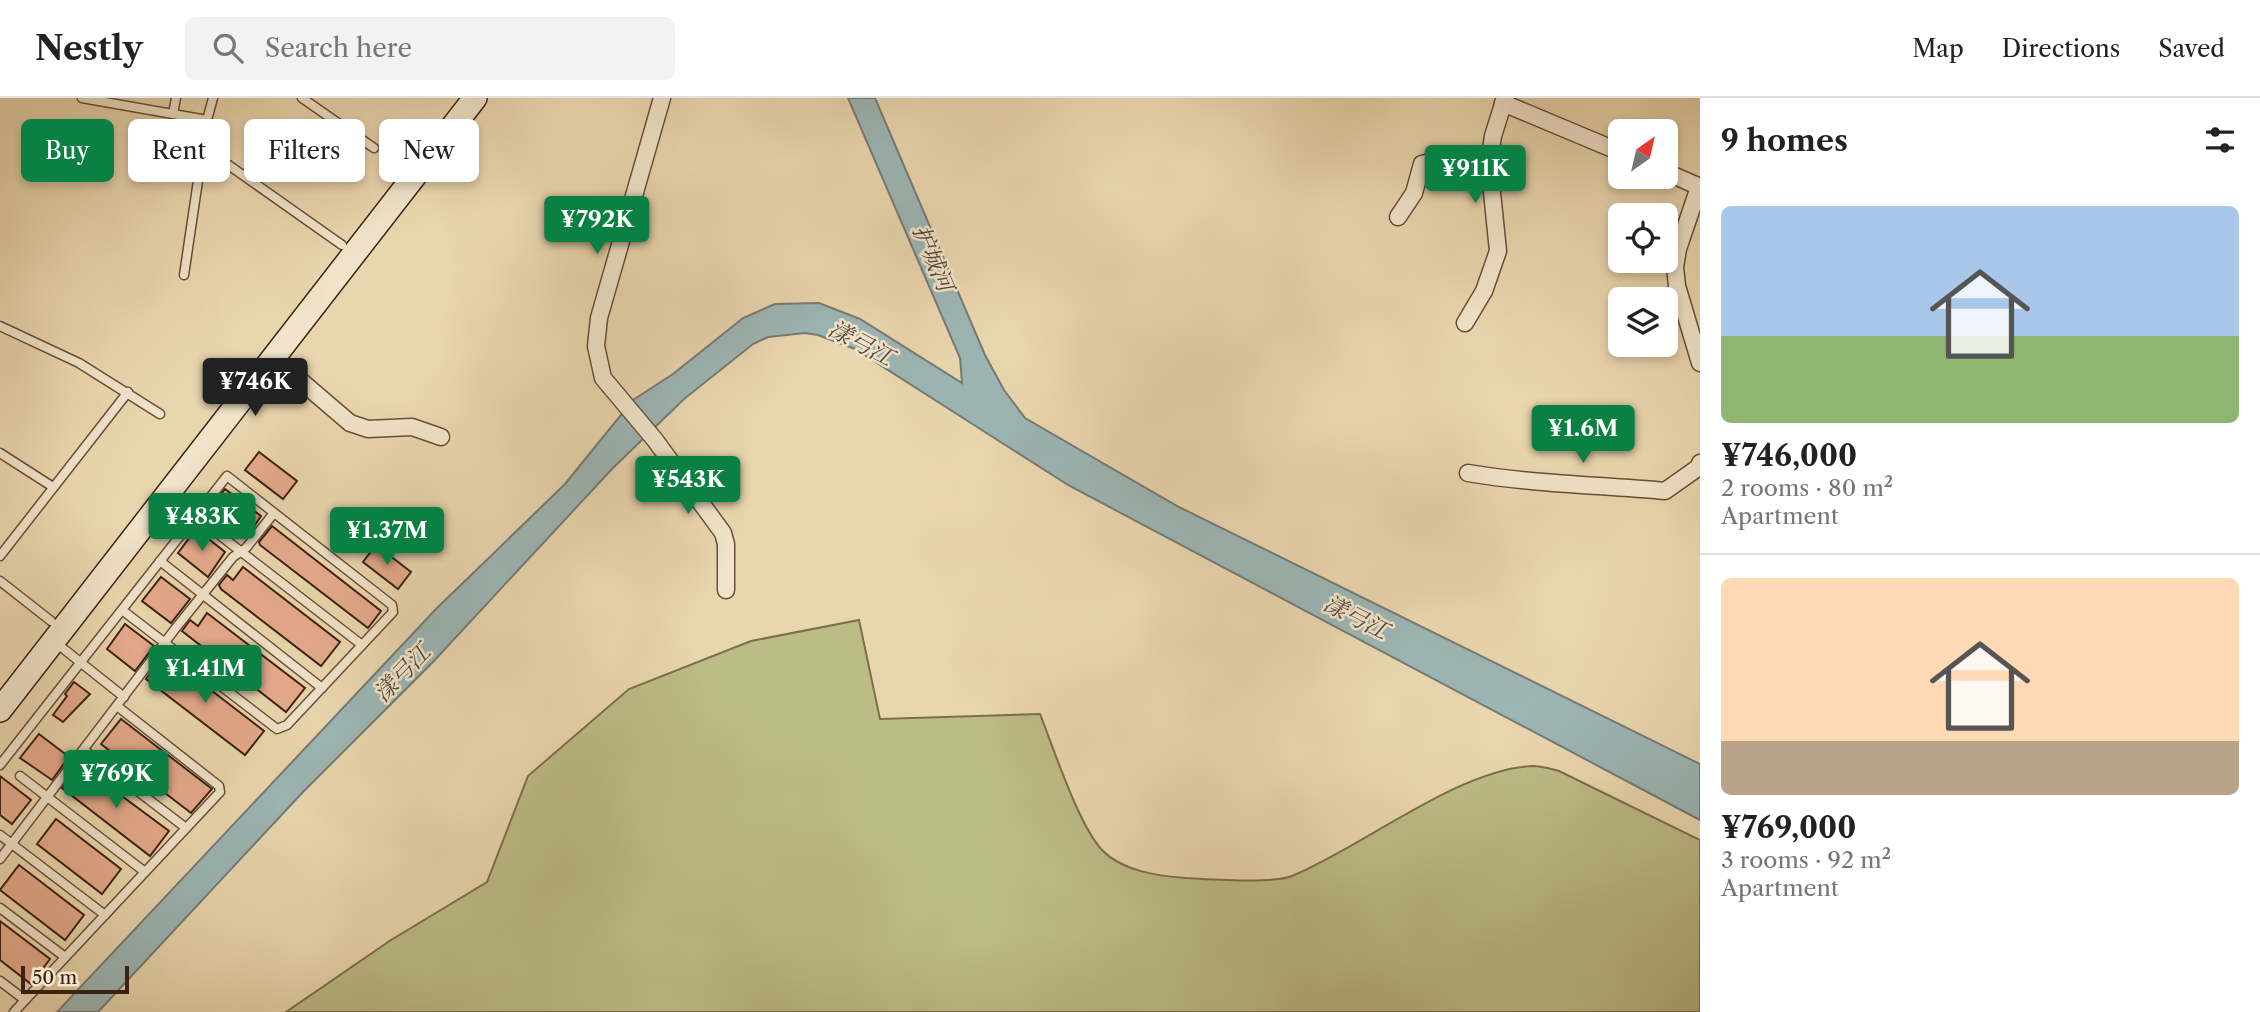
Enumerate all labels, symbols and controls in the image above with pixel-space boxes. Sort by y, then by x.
search box [185,17,675,80]
text: Nestly [35,28,143,69]
icon: search [209,29,247,67]
text: Search here [265,32,412,64]
text: Map [1912,34,1964,63]
text: Directions [2002,34,2120,63]
text: Saved [2158,34,2225,63]
chip: Buy [21,119,114,182]
chip: Rent [128,119,230,182]
chip: Filters [244,119,365,182]
chip: New [379,119,479,182]
north arrow [1608,119,1678,189]
map controls [1608,119,1678,357]
icon: filters [2201,121,2239,159]
text: 9 homes [1721,122,1848,159]
pin: ¥911K [1426,146,1524,205]
text: ¥911K [1441,154,1509,182]
pin: ¥792K [548,197,646,256]
button: locate [1608,203,1678,273]
text: ¥792K [560,205,634,233]
water label: 护城河 [907,221,961,299]
icon: home [1917,251,2043,377]
button: layers [1608,287,1678,357]
water label: 漾弓江 [824,314,901,373]
pin: ¥746K [206,358,304,418]
text: ¥746K [219,367,291,395]
pin: ¥1.6M [1534,406,1632,465]
text: ¥1.6M [1548,414,1618,442]
text: ¥746,000 [1721,437,1857,474]
pin: ¥543K [639,456,737,516]
text: ¥543K [651,465,725,493]
text: 2 rooms · 80 m² [1721,474,1893,502]
pin: ¥483K [153,494,251,553]
text: ¥483K [165,502,239,530]
text: Apartment [1721,502,1839,530]
pin: ¥1.37M [330,508,444,567]
text: ¥1.37M [346,516,428,544]
water label: 漾弓江 [1319,589,1396,646]
icon: home [1917,623,2043,749]
water label: 漾弓江 [368,636,438,708]
pin: ¥1.41M [148,646,262,705]
text: ¥1.41M [165,654,245,682]
pin: ¥769K [67,750,165,810]
text: ¥769K [79,759,153,787]
text: ¥769,000 [1721,809,1856,846]
text: 3 rooms · 92 m² [1721,846,1891,874]
text: Apartment [1721,874,1839,902]
scale bar [21,963,130,995]
text: 50 m [32,966,77,989]

